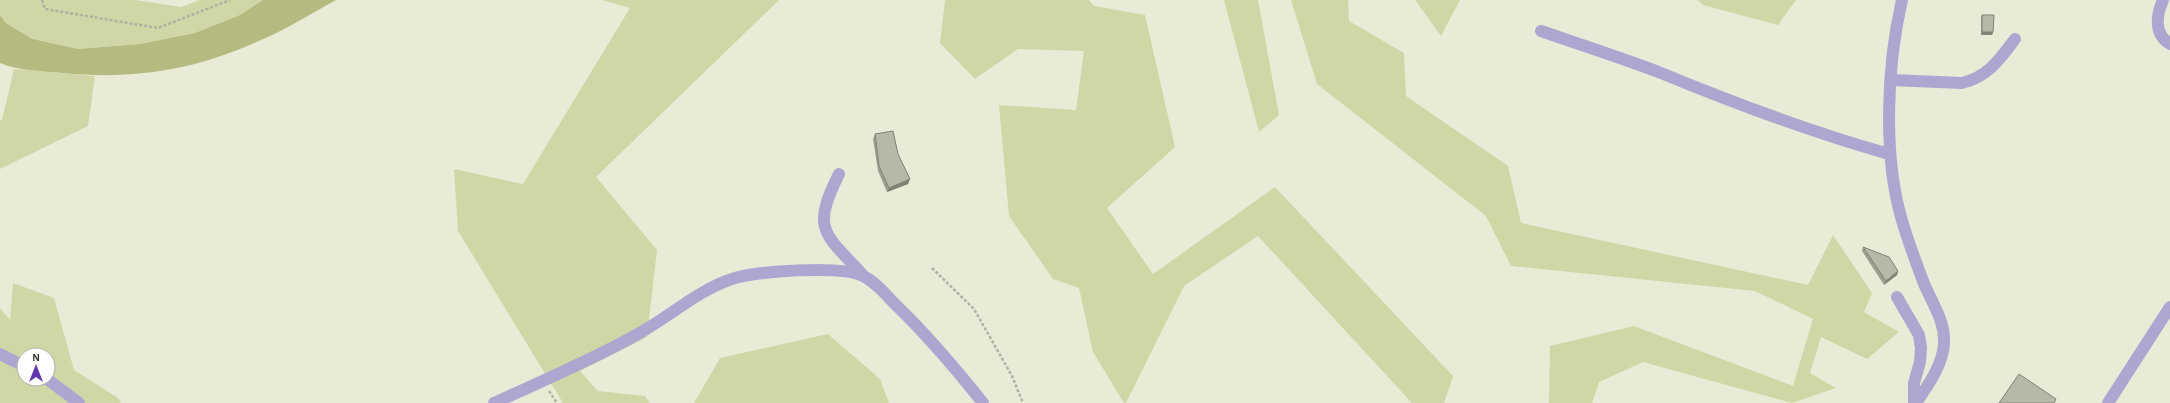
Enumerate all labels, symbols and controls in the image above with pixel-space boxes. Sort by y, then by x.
north arrow [16,347,56,387]
text: N [32,352,40,363]

